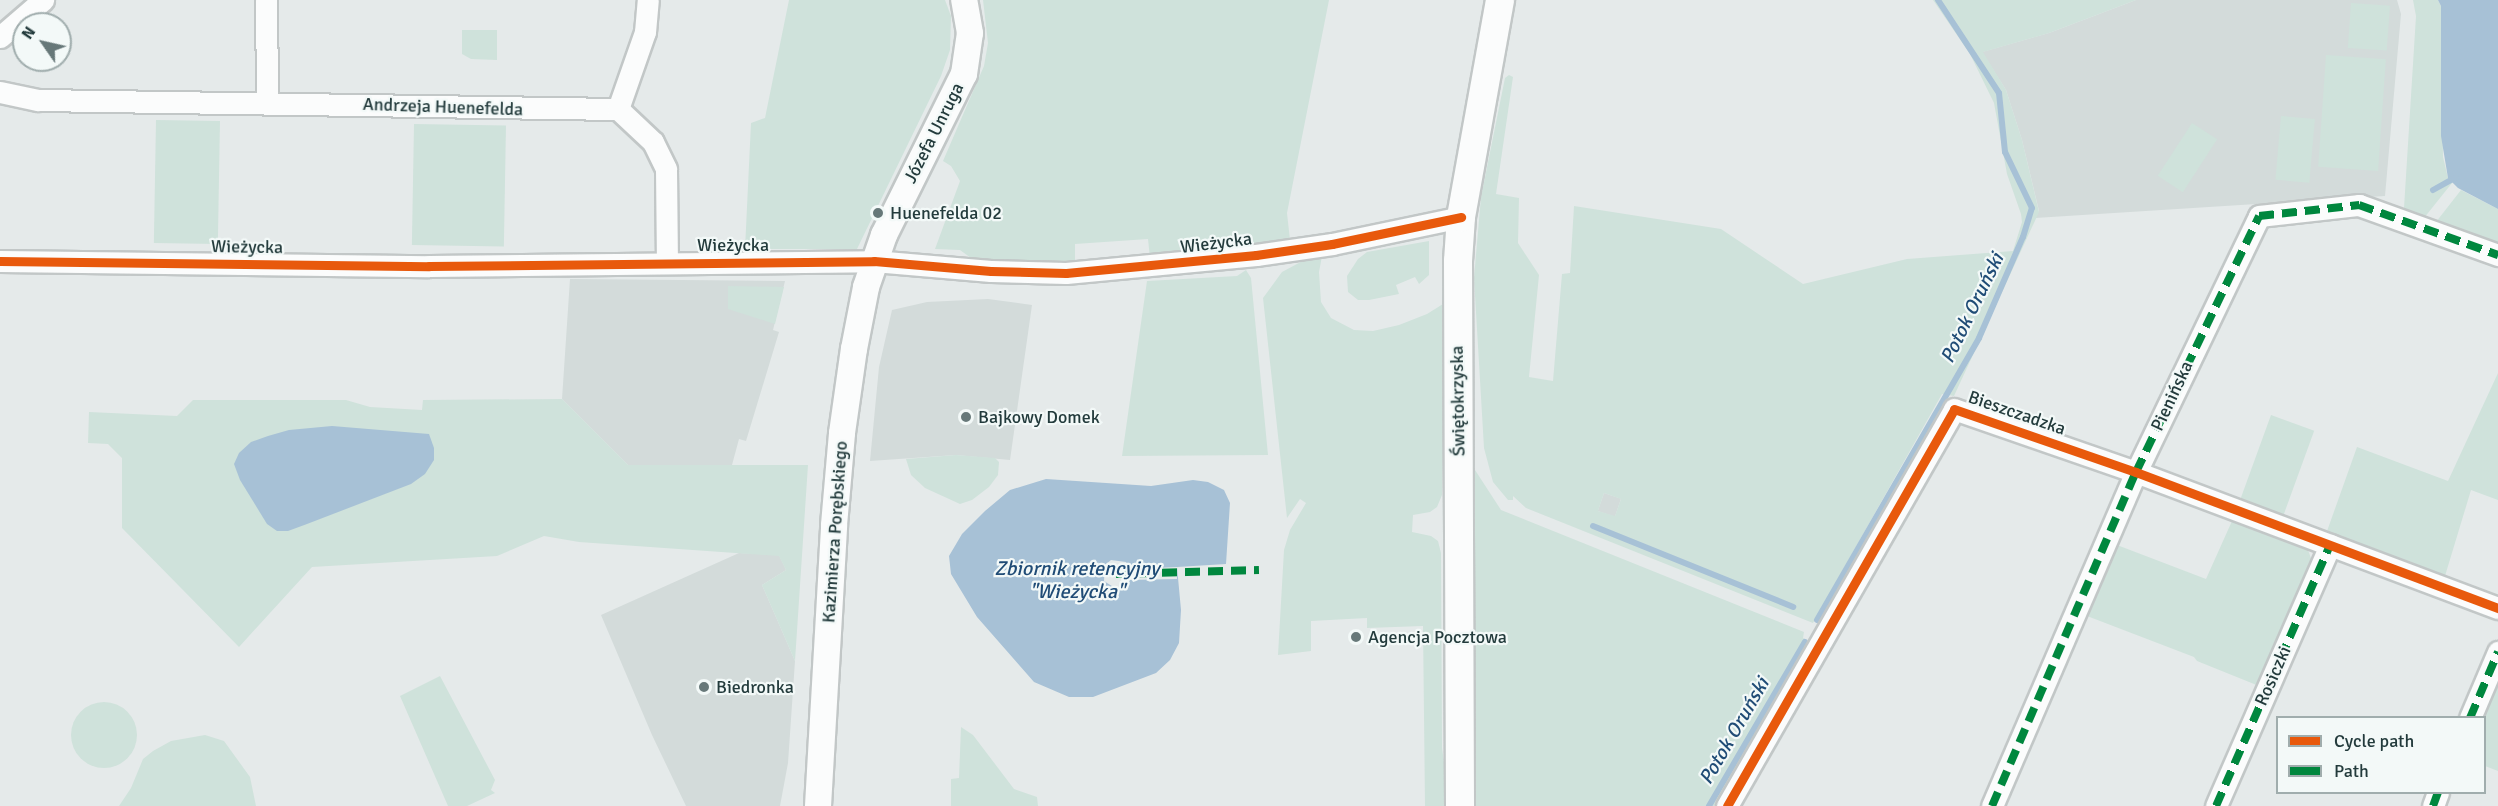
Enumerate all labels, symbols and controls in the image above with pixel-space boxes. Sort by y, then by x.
north arrow [12,12,72,72]
text: N [17,23,40,43]
street label: Józefa Unruga [899,79,969,187]
street label: Andrzeja Huenefelda [362,93,524,121]
place label: Huenefelda 02 [890,202,1002,224]
marker: Huenefelda 02 [871,206,885,220]
street label: Wieżycka [1179,228,1253,258]
street label: Wieżycka [697,234,769,256]
street label: Wieżycka [211,236,283,258]
water label: Potok Oruński [1935,249,2009,367]
street label: Świętokrzyska [1446,346,1470,456]
street label: Pienińska [2146,358,2198,434]
street label: Bieszczadzka [1965,386,2069,440]
place label: Bajkowy Domek [978,406,1100,428]
marker: Bajkowy Domek [959,410,973,424]
street label: Kazimierza Porębskiego [818,440,852,624]
water label: Zbiornik retencyjny "Wieżycka" [995,557,1159,604]
place label: Agencja Pocztowa [1368,626,1507,648]
marker: Agencja Pocztowa [1349,630,1363,644]
street label: Rosiczki [2250,643,2296,709]
water label: Potok Oruński [1694,673,1774,789]
place label: Biedronka [716,676,794,698]
marker: Biedronka [697,680,711,694]
legend [2276,716,2486,794]
text: Cycle path [2334,730,2414,752]
text: Path [2334,760,2369,782]

